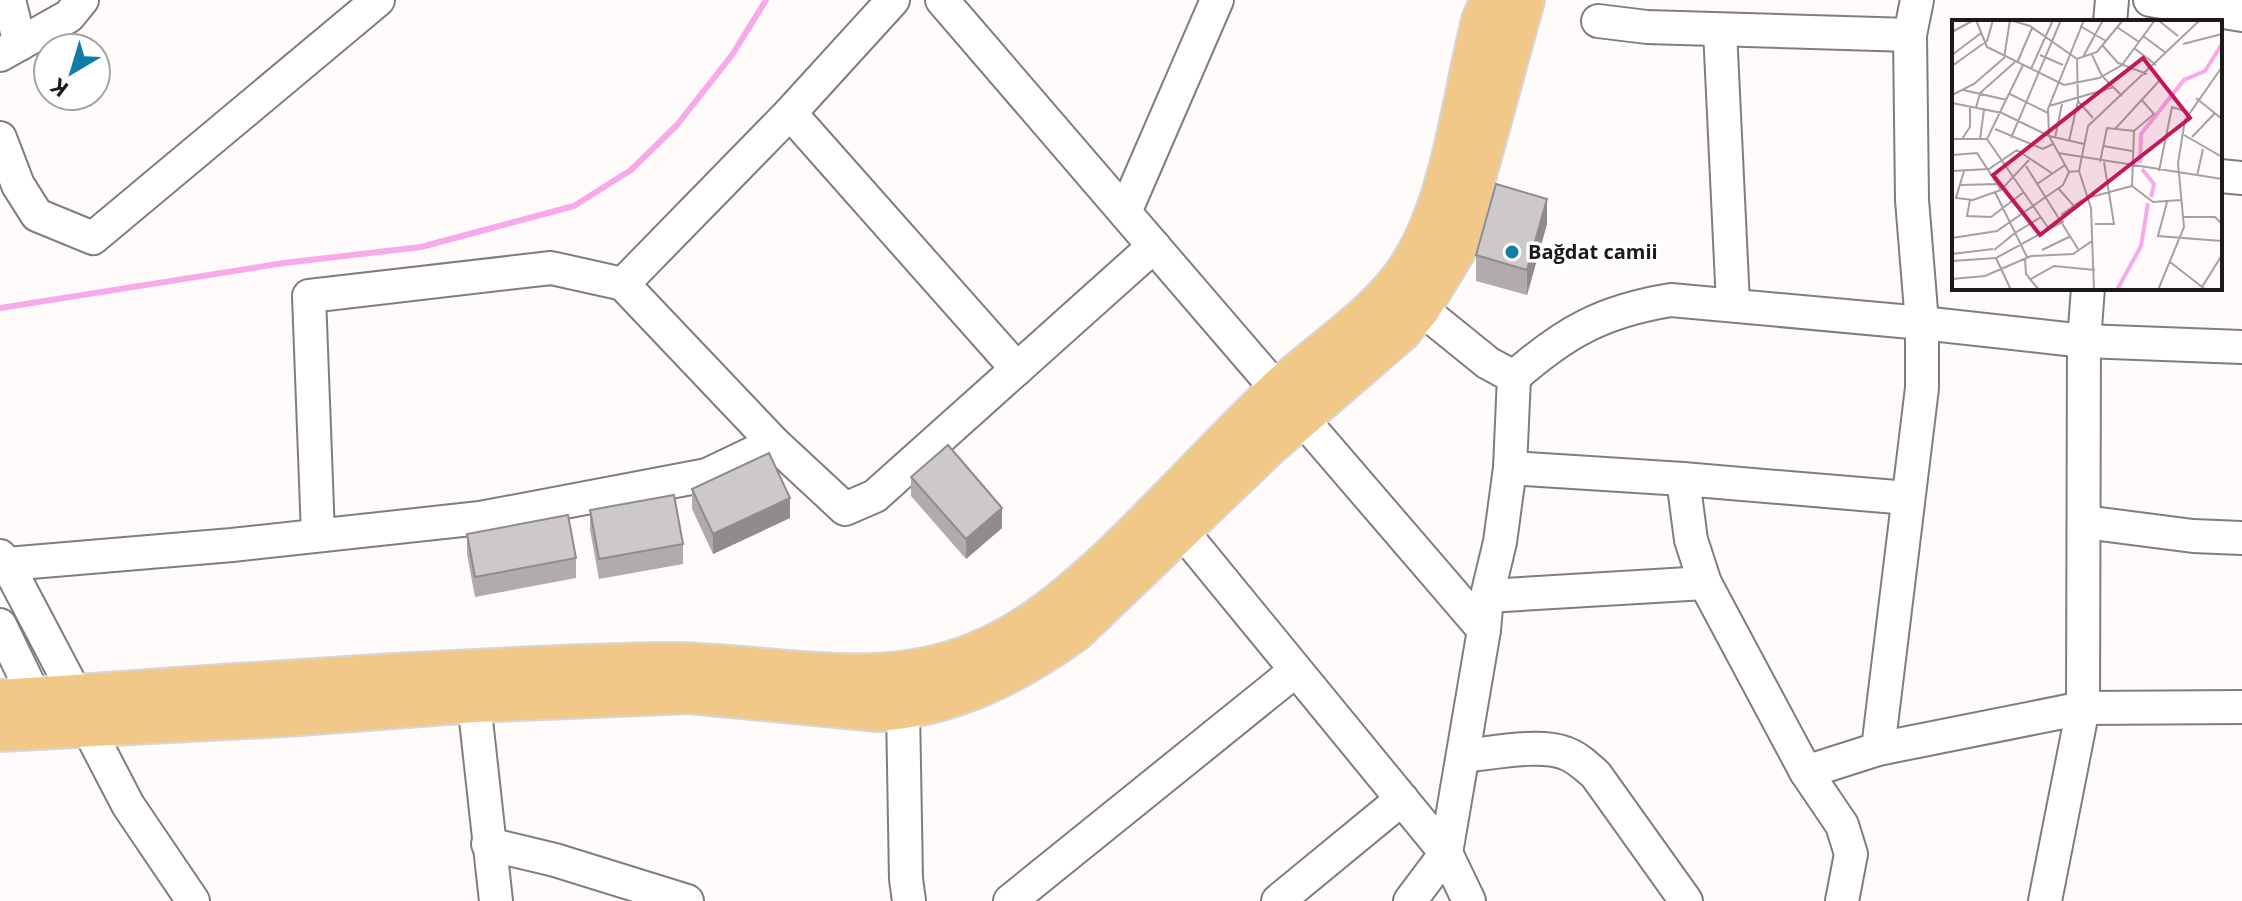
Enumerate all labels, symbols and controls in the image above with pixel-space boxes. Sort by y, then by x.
inset map [1952,20,2222,290]
north arrow [32,32,112,112]
text: K [44,72,74,105]
place label: Bağdat camii [1528,238,1658,265]
marker: Bağdat camii [1503,243,1521,261]

